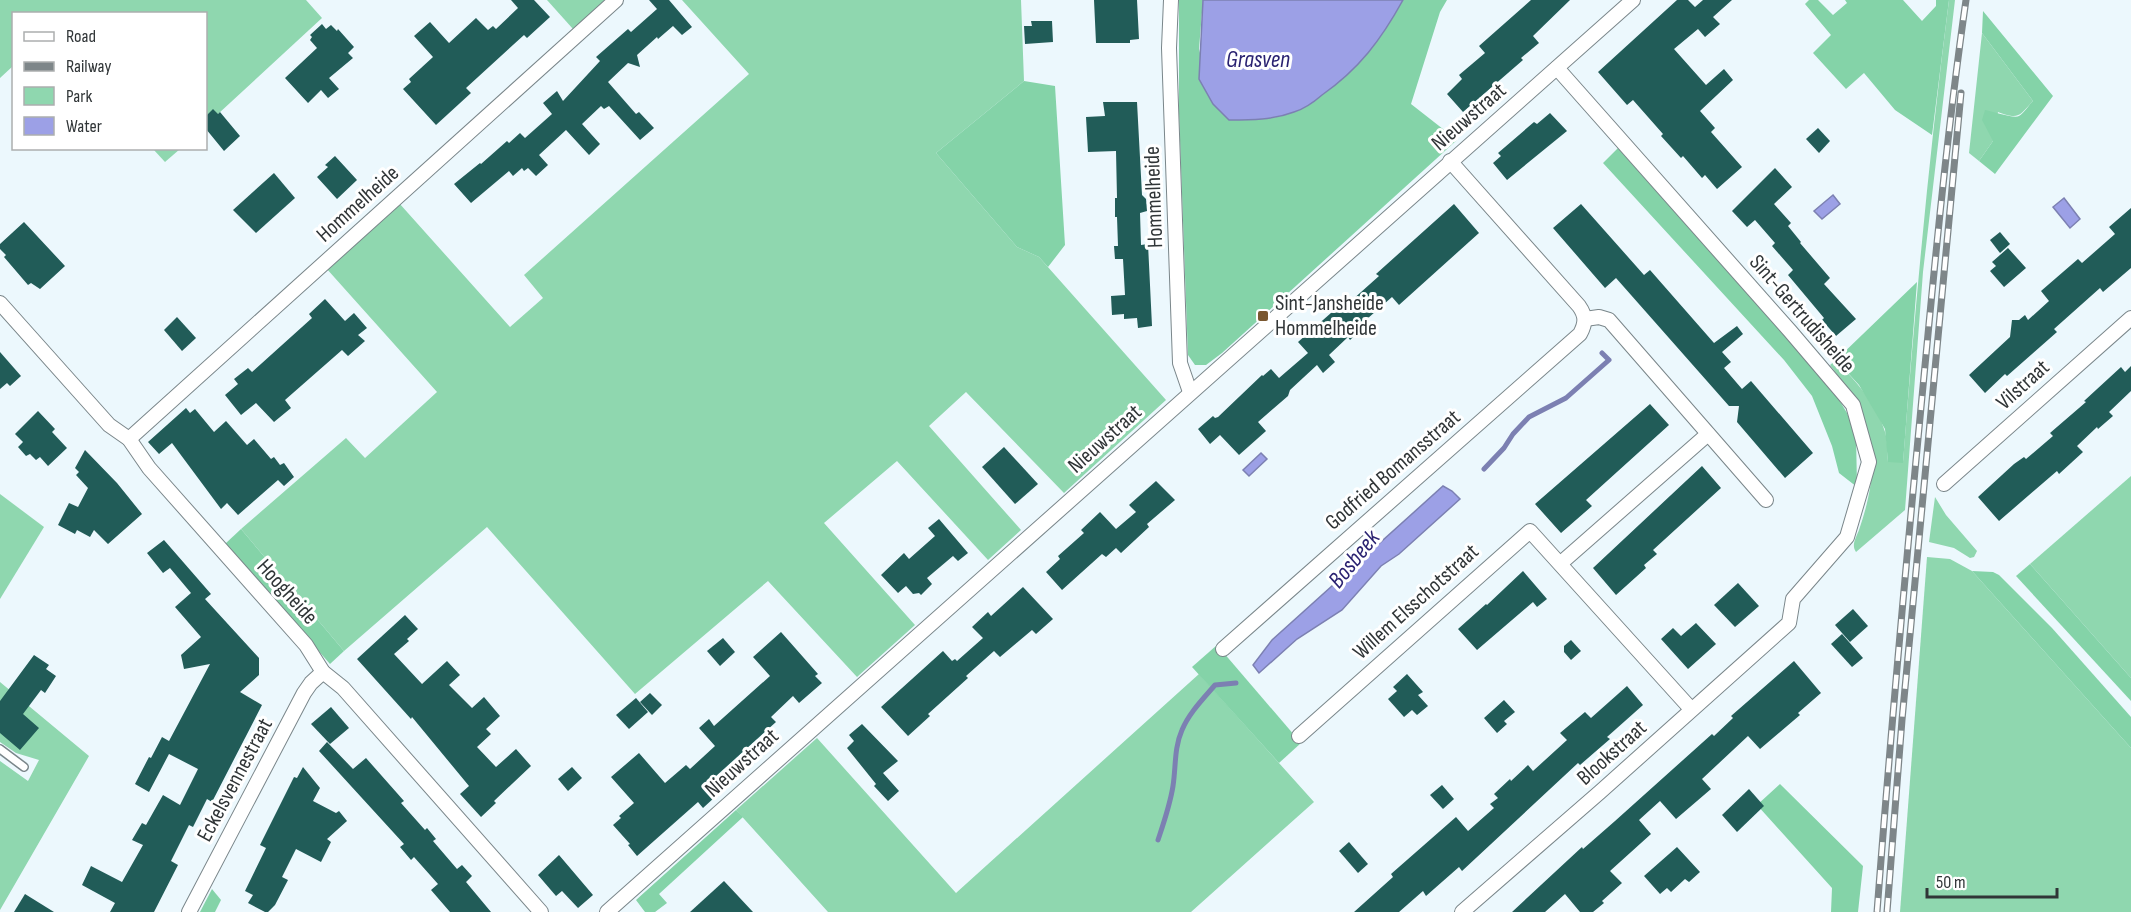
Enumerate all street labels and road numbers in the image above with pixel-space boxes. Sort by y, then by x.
street label: Nieuwstraat [1426,77,1512,157]
street label: Hommelheide [1139,146,1169,248]
street label: Hommelheide [311,160,405,248]
street label: Sint-Gertrudisheide [1743,249,1861,379]
street label: Vilstraat [1991,354,2055,416]
street label: Nieuwstraat [1063,399,1148,479]
street label: Godfried Bomansstraat [1320,404,1466,536]
street label: Willem Elsschotstraat [1348,538,1485,666]
street label: Hoogheide [251,554,323,630]
street label: Eckelsvennestraat [191,714,279,846]
street label: Blookstraat [1572,715,1653,791]
street label: Nieuwstraat [700,723,785,803]

